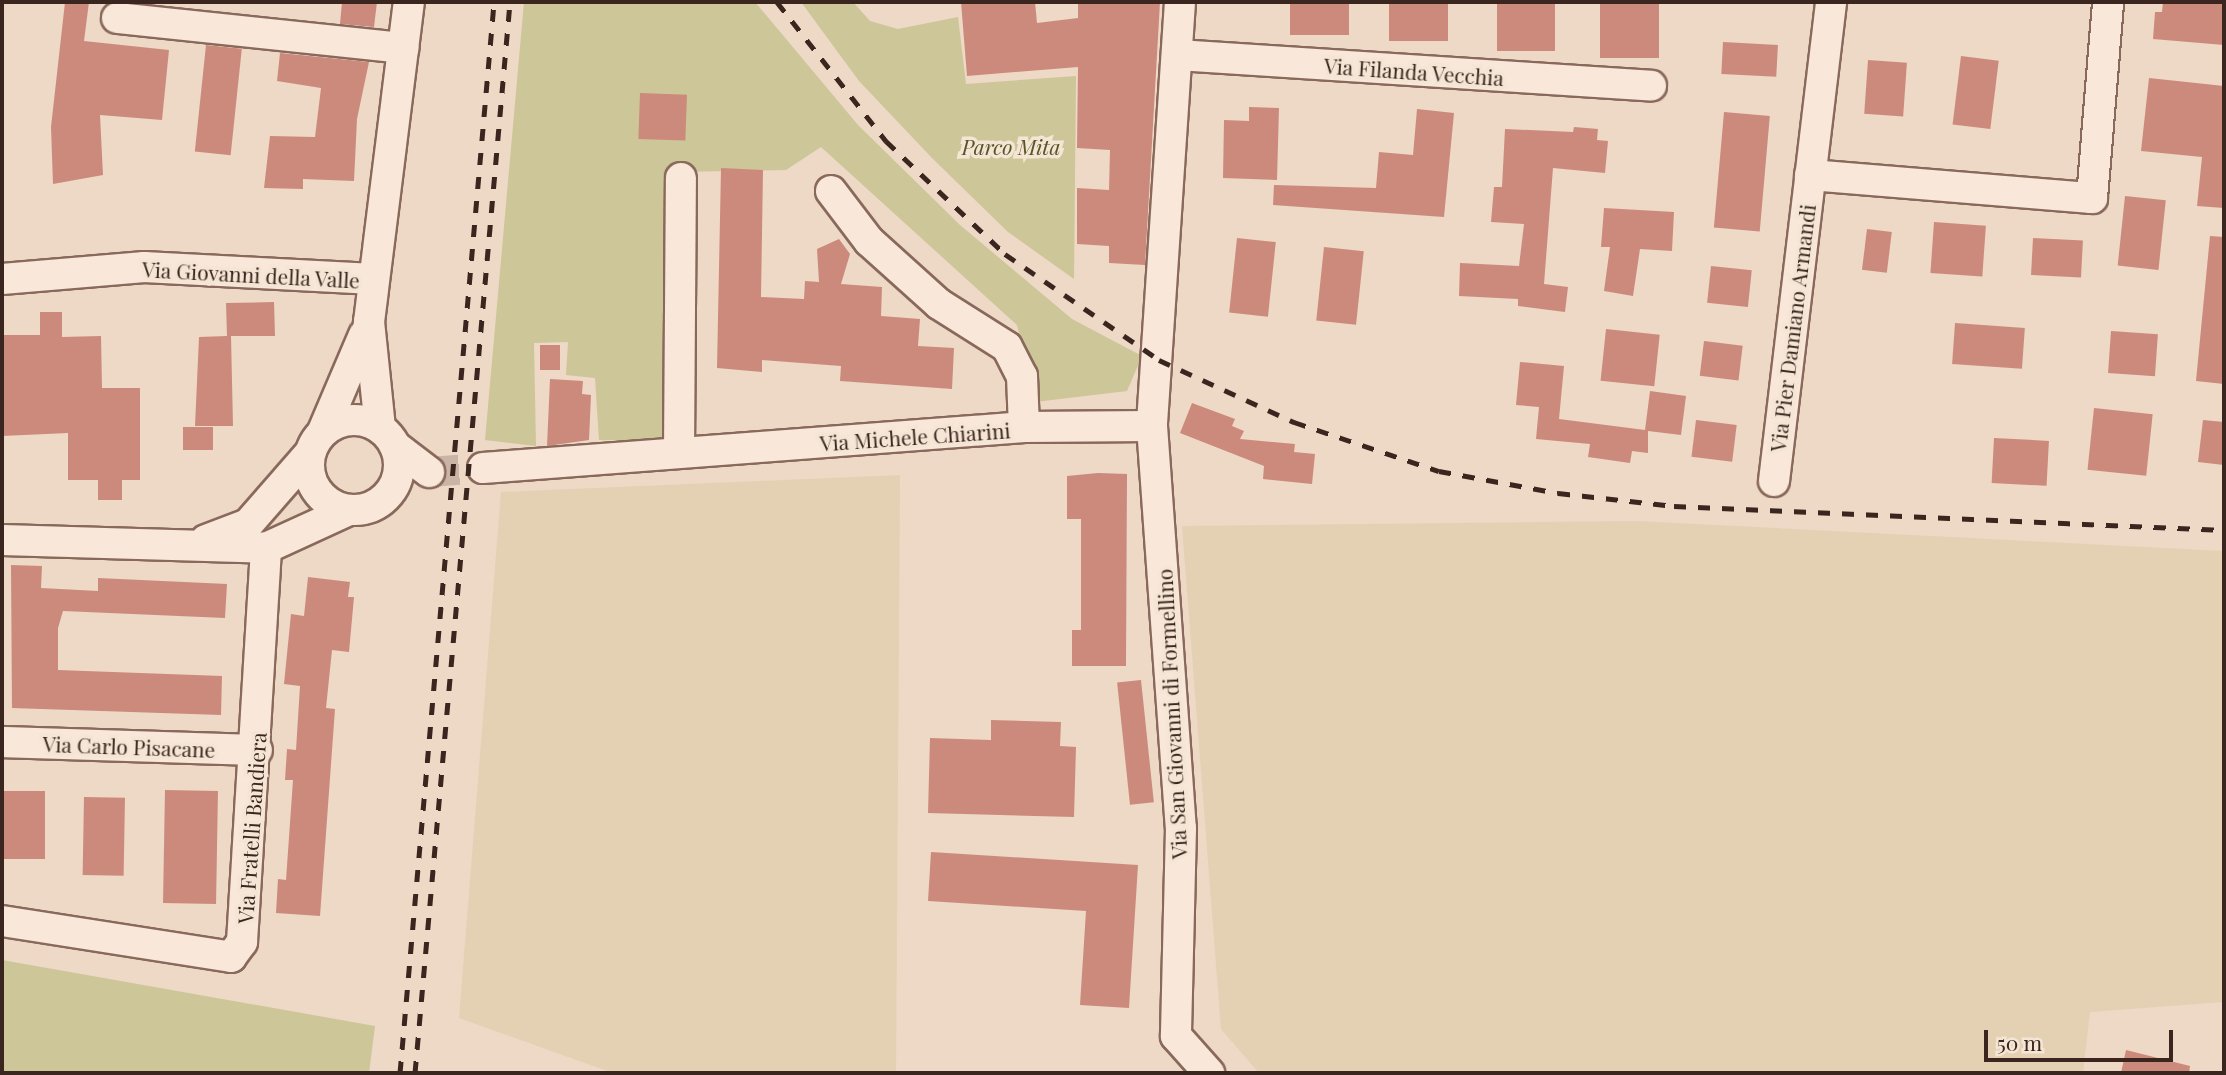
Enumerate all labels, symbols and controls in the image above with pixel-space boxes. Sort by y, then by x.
street label: Via Filanda Vecchia [1323,52,1505,90]
park label: Parco Mita [962,133,1060,159]
street label: Via Pier Damiano Armandi [1764,202,1820,454]
street label: Via Giovanni della Valle [141,256,361,292]
street label: Via Michele Chiarini [819,417,1011,455]
street label: Via San Giovanni di Formellino [1151,568,1191,860]
street label: Via Carlo Pisacane [42,730,216,762]
street label: Via Fratelli Bandiera [232,731,270,925]
scale bar [1988,1016,2177,1060]
text: 50 m [1997,1028,2042,1056]

